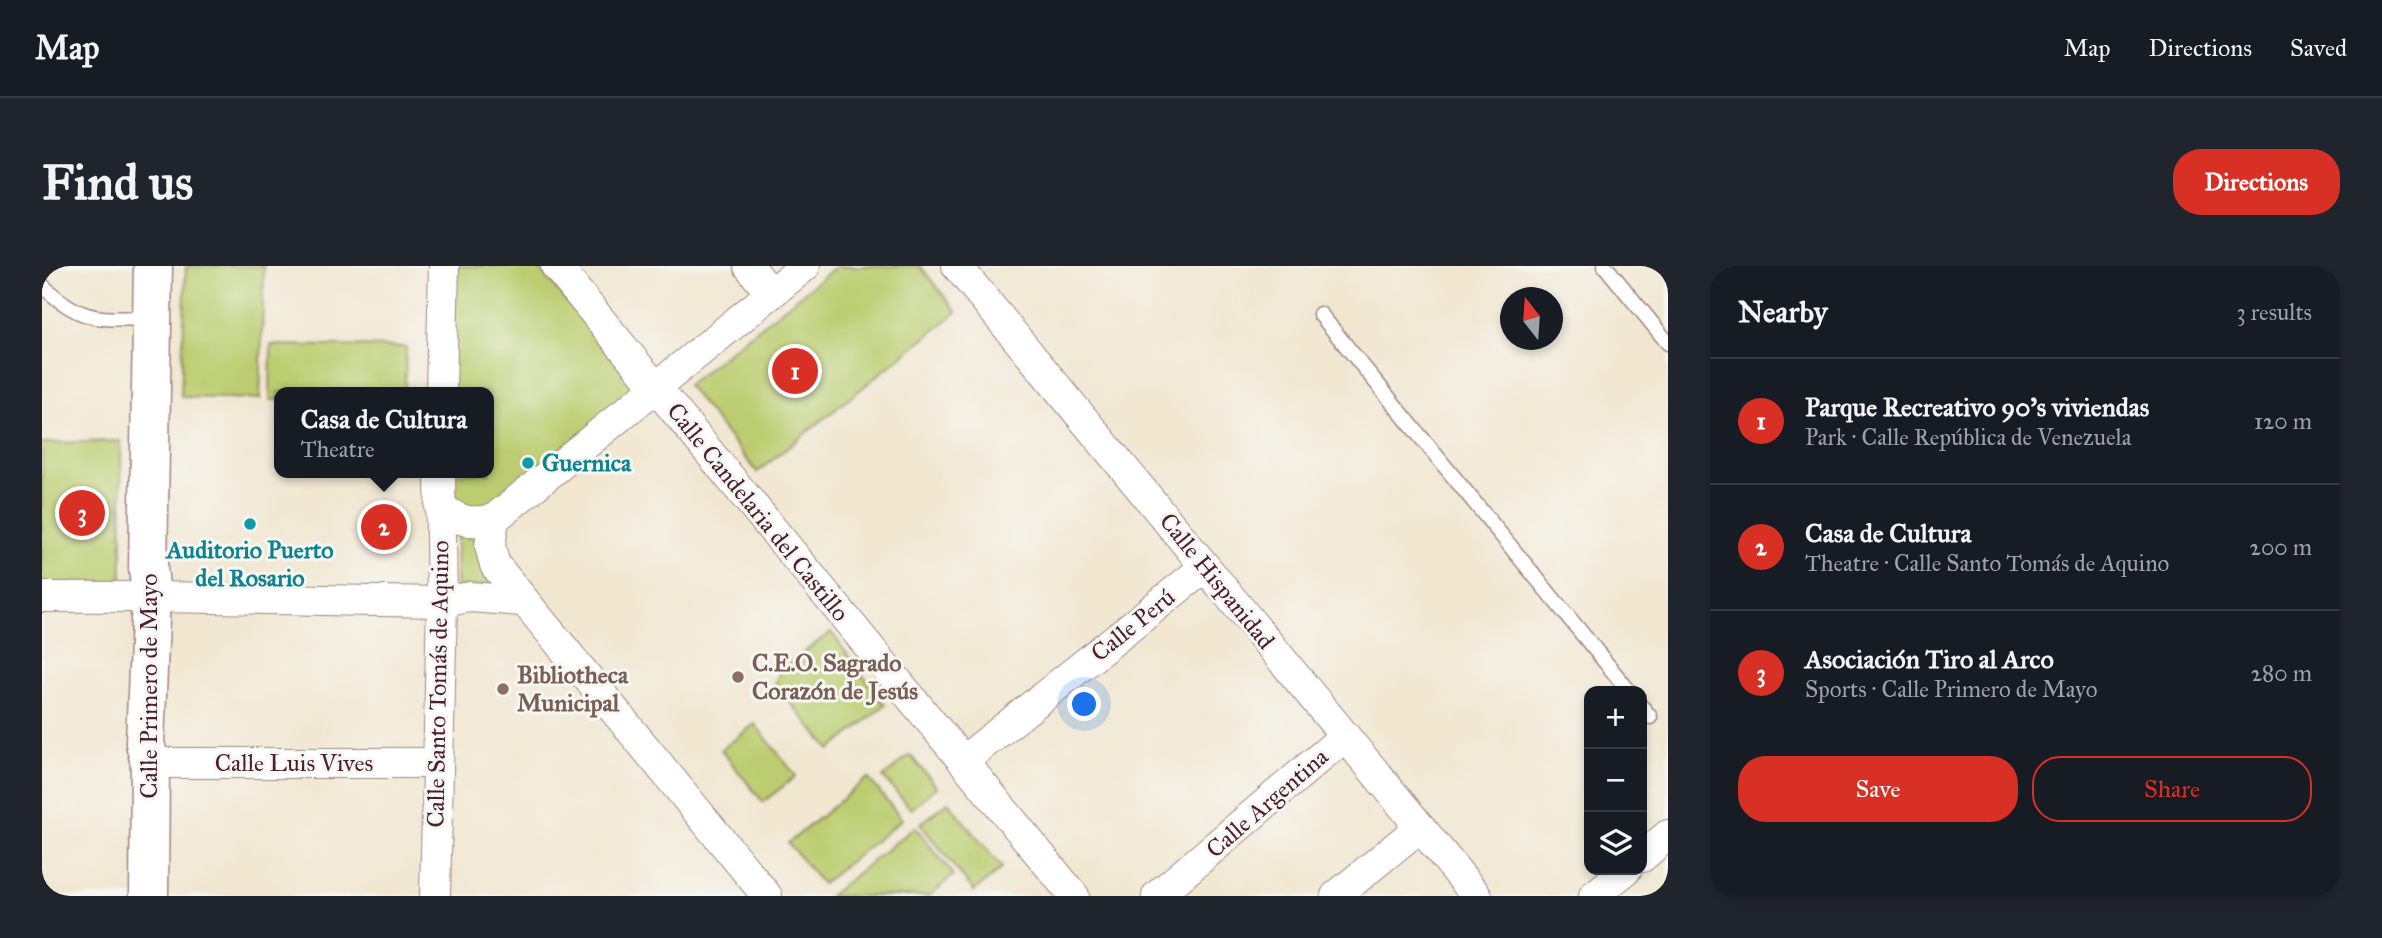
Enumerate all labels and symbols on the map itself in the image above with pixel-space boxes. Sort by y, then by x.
north arrow [1500,287,1563,350]
pin: 1 [772,345,818,397]
street label: Calle Candelaria del Castillo [660,397,856,627]
place label: Guernica [542,448,632,478]
marker: Guernica [520,455,536,471]
pin: 3 [59,487,105,539]
pin: 2 [361,501,407,553]
street label: Calle Hispanidad [1153,507,1281,655]
marker: Auditorio Puerto del Rosario [242,516,258,532]
place label: Auditorio Puerto del Rosario [164,535,334,593]
street label: Calle Santo Tomás de Aquino [420,540,456,828]
street label: Calle Primero de Mayo [134,573,164,799]
street label: Calle Perú [1085,582,1181,668]
place label: C.E.O. Sagrado Corazón de Jesús [752,648,918,706]
place label: Bibliotheca Municipal [517,660,629,718]
marker: C.E.O. Sagrado Corazón de Jesús [730,669,746,685]
marker: Bibliotheca Municipal [495,681,511,697]
your location [1067,687,1101,721]
street label: Calle Argentina [1200,741,1335,864]
street label: Calle Luis Vives [215,748,373,778]

